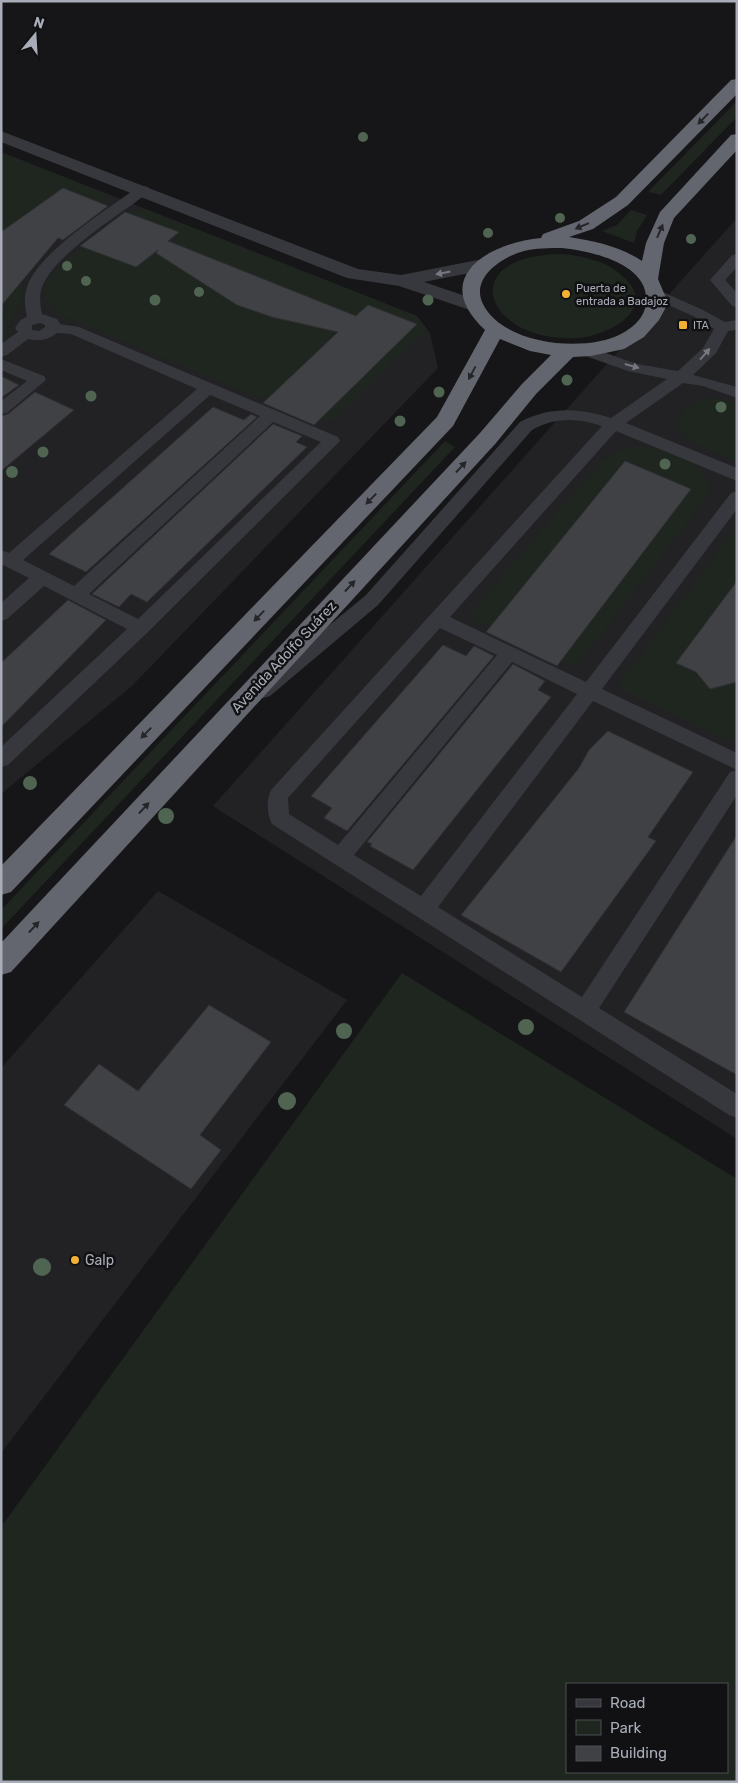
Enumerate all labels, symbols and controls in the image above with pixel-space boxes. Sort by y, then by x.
north arrow [10,10,60,60]
text: N [31,13,46,33]
one-way arrow [697,112,709,124]
one-way arrow [575,222,589,230]
one-way arrow [656,224,664,238]
one-way arrow [434,269,450,277]
place label: Puerta de entrada a Badajoz [576,282,668,308]
marker: Puerta de entrada a Badajoz [560,288,572,300]
marker: ITA [677,319,689,331]
place label: ITA [693,319,710,332]
one-way arrow [700,348,711,361]
one-way arrow [624,363,639,371]
one-way arrow [468,366,476,380]
one-way arrow [455,461,467,473]
one-way arrow [365,493,377,505]
one-way arrow [344,580,356,592]
street label: Avenida Adolfo Suárez [228,598,340,716]
one-way arrow [253,610,265,622]
one-way arrow [140,727,152,739]
one-way arrow [138,802,150,814]
one-way arrow [28,922,40,934]
place label: Galp [85,1252,114,1269]
marker: Galp [69,1254,81,1266]
legend [566,1683,728,1773]
text: Road [610,1694,646,1712]
text: Park [610,1719,641,1737]
text: Building [610,1744,667,1762]

